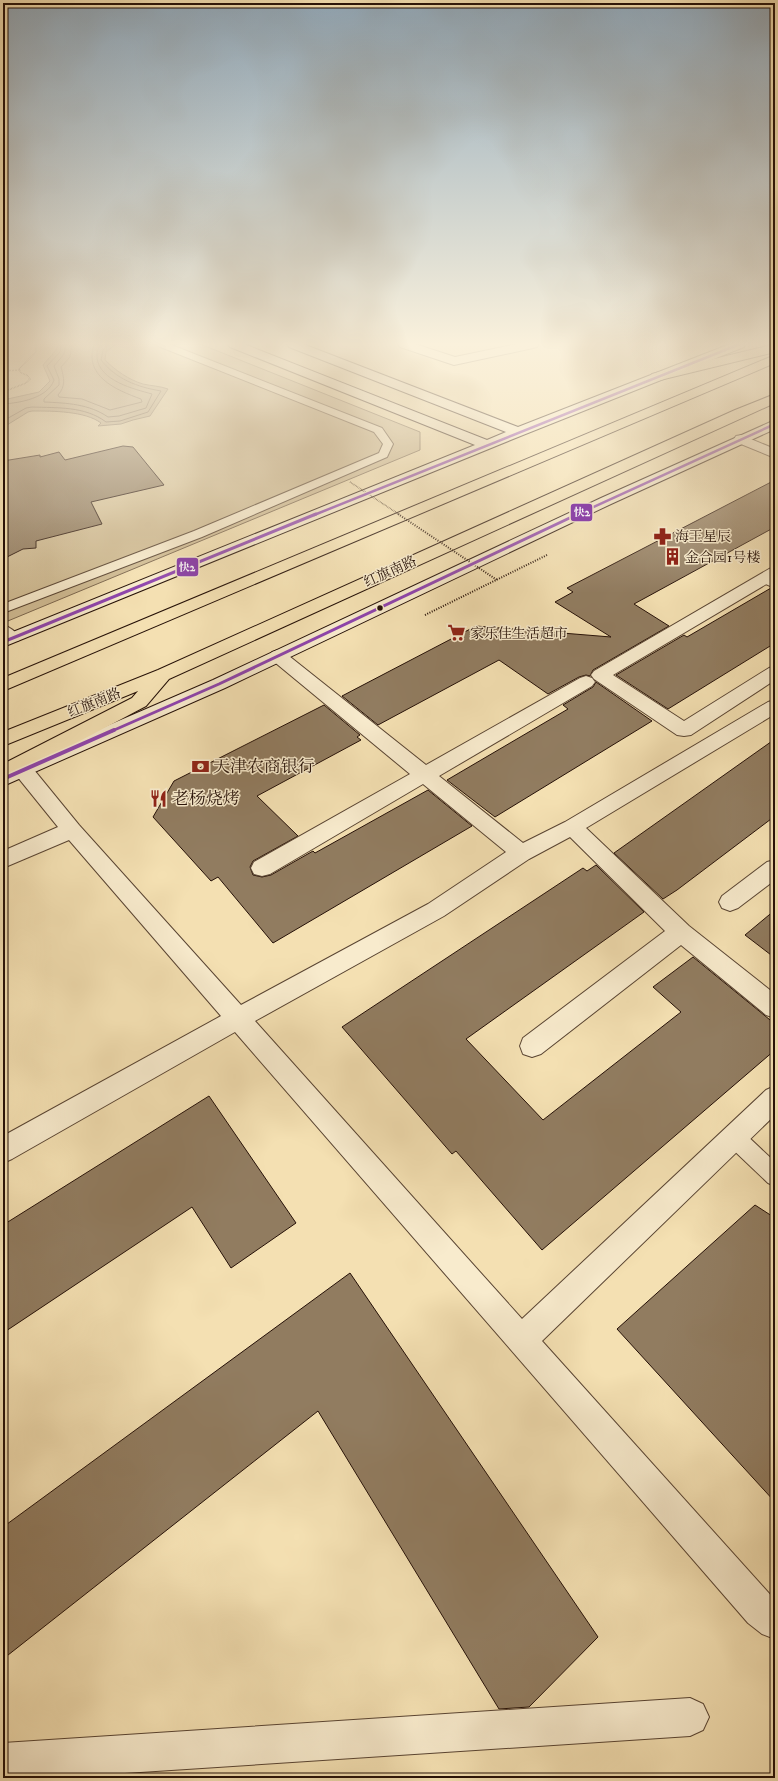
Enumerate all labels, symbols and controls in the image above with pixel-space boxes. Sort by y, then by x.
line badge: 快2 [570,503,593,522]
text: 快2 [574,506,591,520]
pharmacy icon: 海王星辰 [652,526,672,546]
place label: 海王星辰 [675,528,731,546]
building icon: 金合园1号楼 [662,547,682,567]
place label: 金合园1号楼 [685,549,760,567]
street label: 红旗南路 [361,552,420,592]
line badge: 快2 [176,557,199,577]
text: 快2 [179,561,196,575]
unlabelled marker [375,603,385,613]
supermarket icon: 家乐佳生活超市 [447,623,467,643]
place label: 家乐佳生活超市 [470,625,568,643]
street label: 红旗南路 [65,684,124,722]
bank icon: 天津农商银行 [190,756,210,776]
place label: 天津农商银行 [213,756,315,778]
restaurant icon: 老杨烧烤 [149,788,169,808]
place label: 老杨烧烤 [172,788,240,810]

